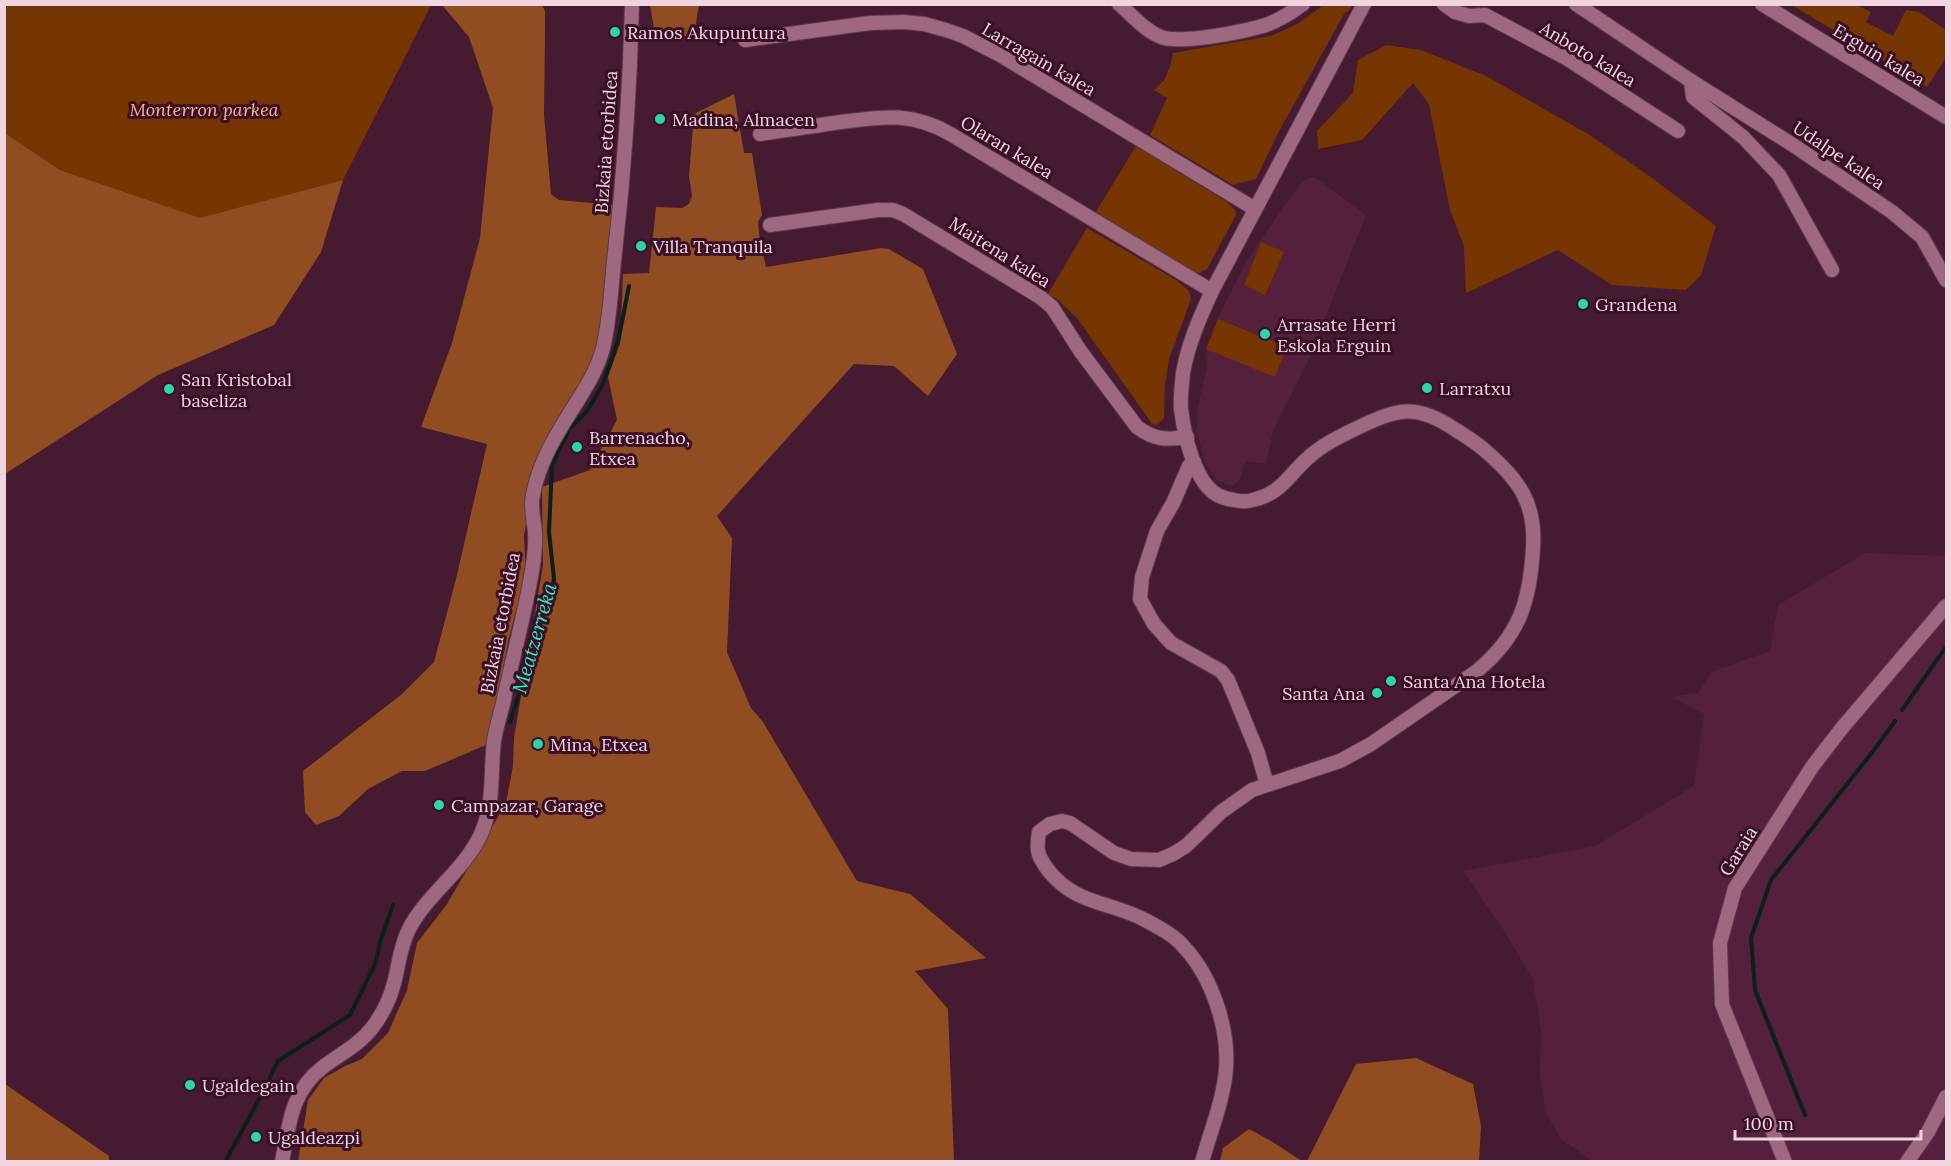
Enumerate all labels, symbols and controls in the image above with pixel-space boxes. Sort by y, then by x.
street label: Anboto kalea [1535,16,1640,92]
street label: Larragain kalea [978,17,1100,101]
street label: Erguin kalea [1829,19,1929,91]
place label: Ramos Akupuntura [627,21,786,44]
marker: Ramos Akupuntura [608,25,622,39]
street label: Bizkaia etorbidea [590,70,622,214]
park label: Monterron parkea [129,98,279,121]
place label: Madina, Almacen [672,108,815,131]
street label: Olaran kalea [957,110,1057,184]
marker: Madina, Almacen [653,112,667,126]
street label: Udalpe kalea [1789,116,1889,194]
street label: Maitena kalea [945,212,1055,292]
place label: Villa Tranquila [652,235,773,258]
marker: Villa Tranquila [634,239,648,253]
place label: Grandena [1595,293,1677,316]
marker: Grandena [1576,297,1590,311]
place label: Arrasate Herri Eskola Erguin [1276,313,1396,357]
marker: Arrasate Herri Eskola Erguin [1258,327,1272,341]
place label: San Kristobal baseliza [181,368,292,412]
place label: Larratxu [1439,377,1511,400]
marker: Larratxu [1420,381,1434,395]
marker: San Kristobal baseliza [162,382,176,396]
place label: Barrenacho, Etxea [589,426,690,470]
marker: Barrenacho, Etxea [570,440,584,454]
street label: Bizkaia etorbidea [475,550,525,696]
water label: Meatzerreka [506,580,562,696]
place label: Santa Ana Hotela [1403,670,1546,693]
marker: Santa Ana Hotela [1384,674,1398,688]
place label: Santa Ana [1282,682,1365,705]
marker: Santa Ana [1370,686,1384,700]
place label: Mina, Etxea [550,733,648,756]
marker: Mina, Etxea [531,737,545,751]
place label: Campazar, Garage [451,794,604,817]
marker: Campazar, Garage [432,798,446,812]
street label: Garaia [1714,822,1762,880]
place label: Ugaldegain [202,1074,295,1097]
marker: Ugaldegain [183,1078,197,1092]
scale bar [1735,1103,1921,1141]
text: 100 m [1744,1112,1794,1135]
place label: Ugaldeazpi [268,1126,360,1149]
marker: Ugaldeazpi [249,1130,263,1144]

